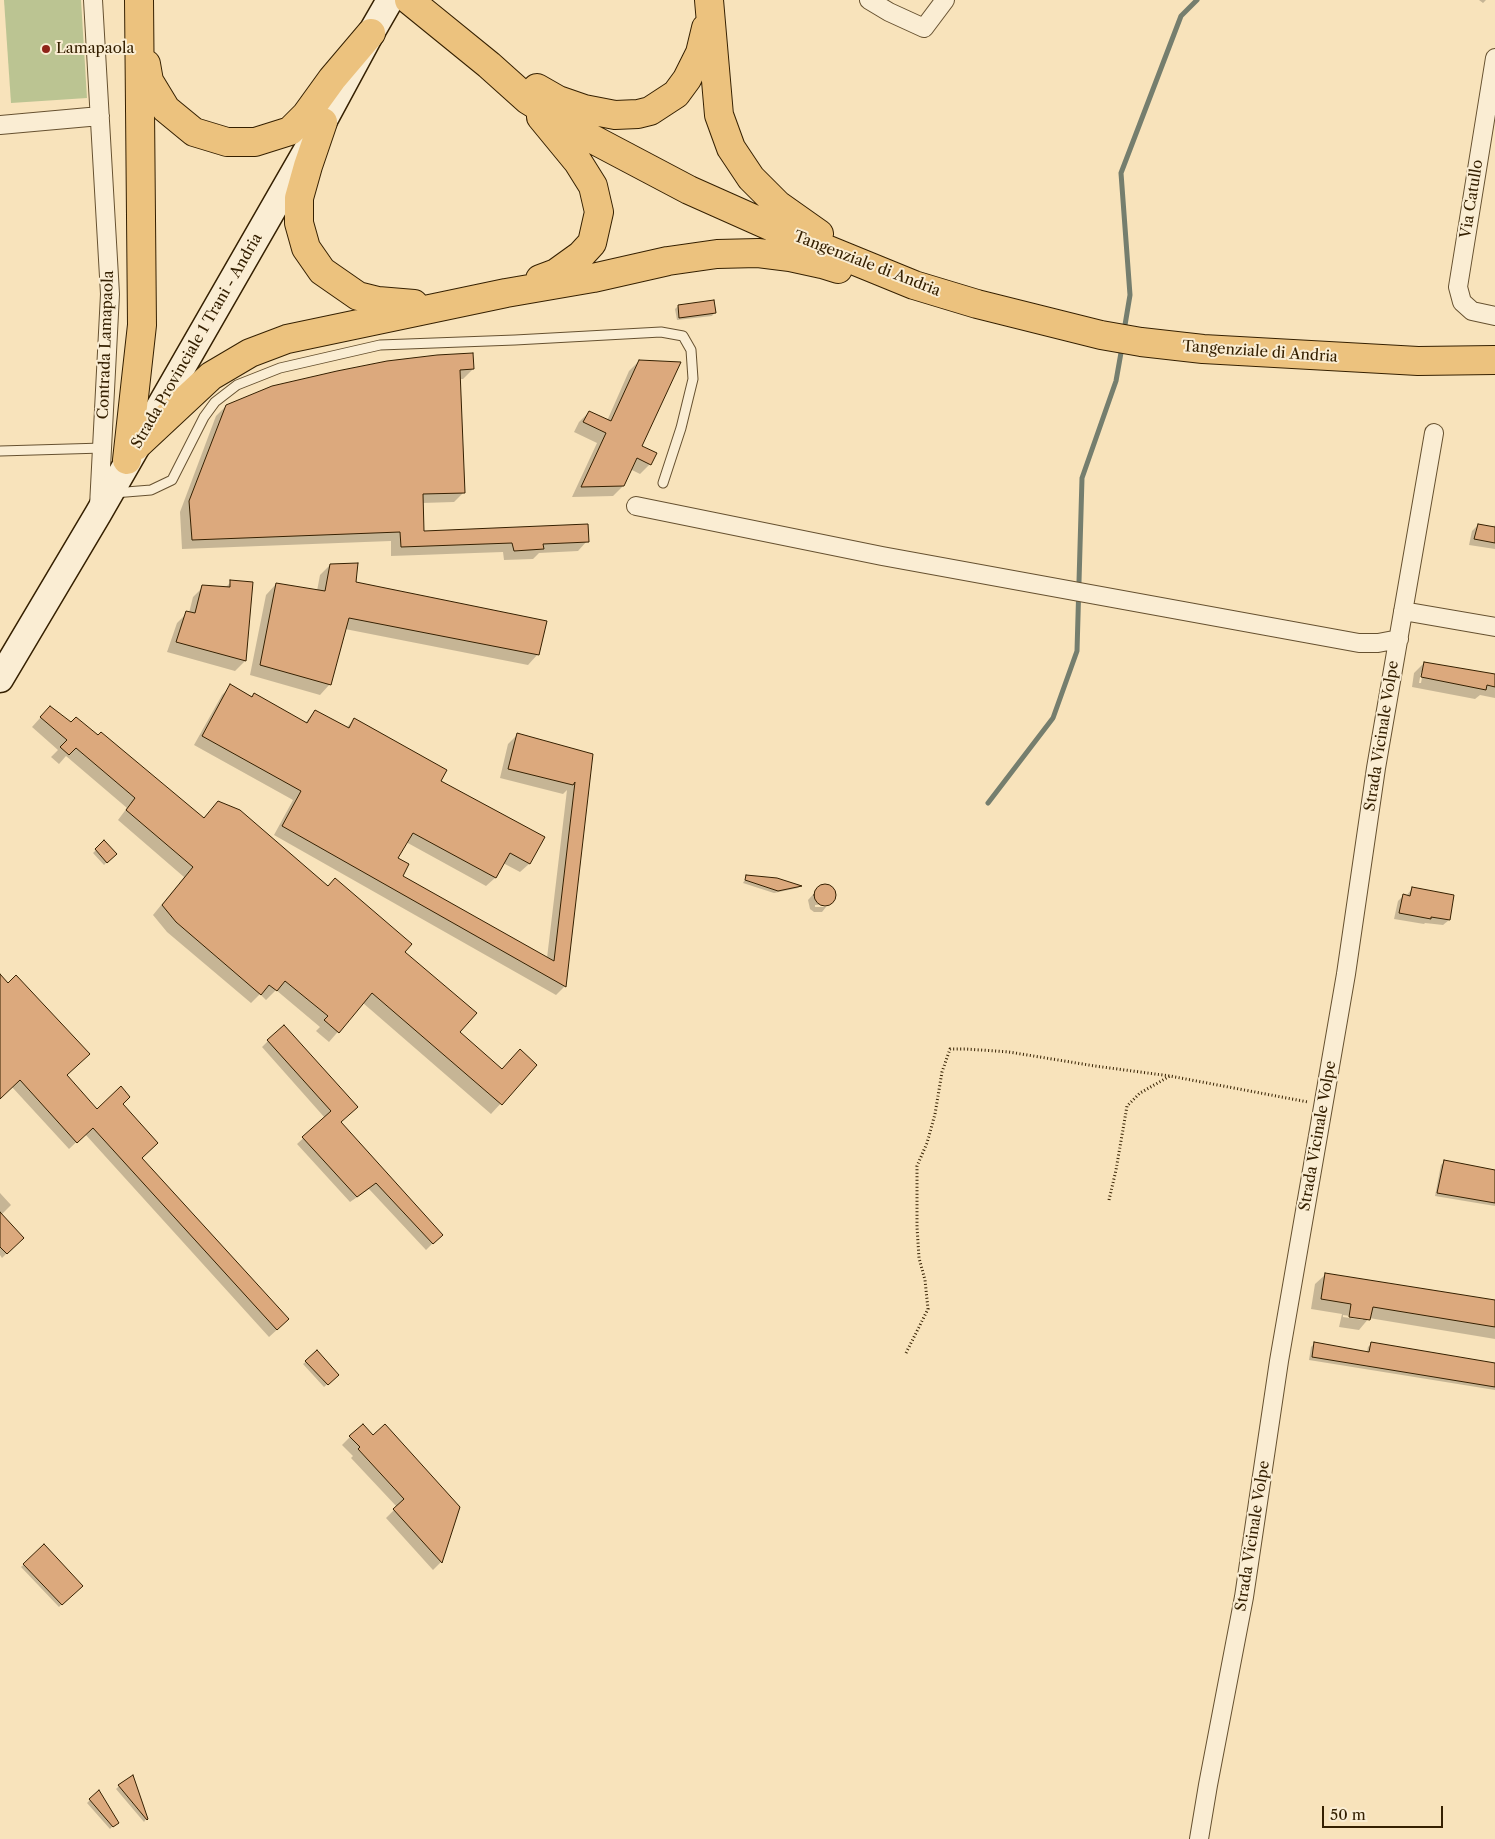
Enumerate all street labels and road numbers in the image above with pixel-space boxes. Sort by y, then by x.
street label: Via Catullo [1457,158,1487,240]
street label: Tangenziale di Andria [791,228,943,300]
street label: Strada Provinciale 1 Trani - Andria [128,230,266,452]
street label: Contrada Lamapaola [94,270,118,420]
street label: Tangenziale di Andria [1182,338,1338,366]
street label: Strada Vicinale Volpe [1361,659,1403,813]
street label: Strada Vicinale Volpe [1296,1059,1340,1213]
street label: Strada Vicinale Volpe [1232,1459,1274,1613]

